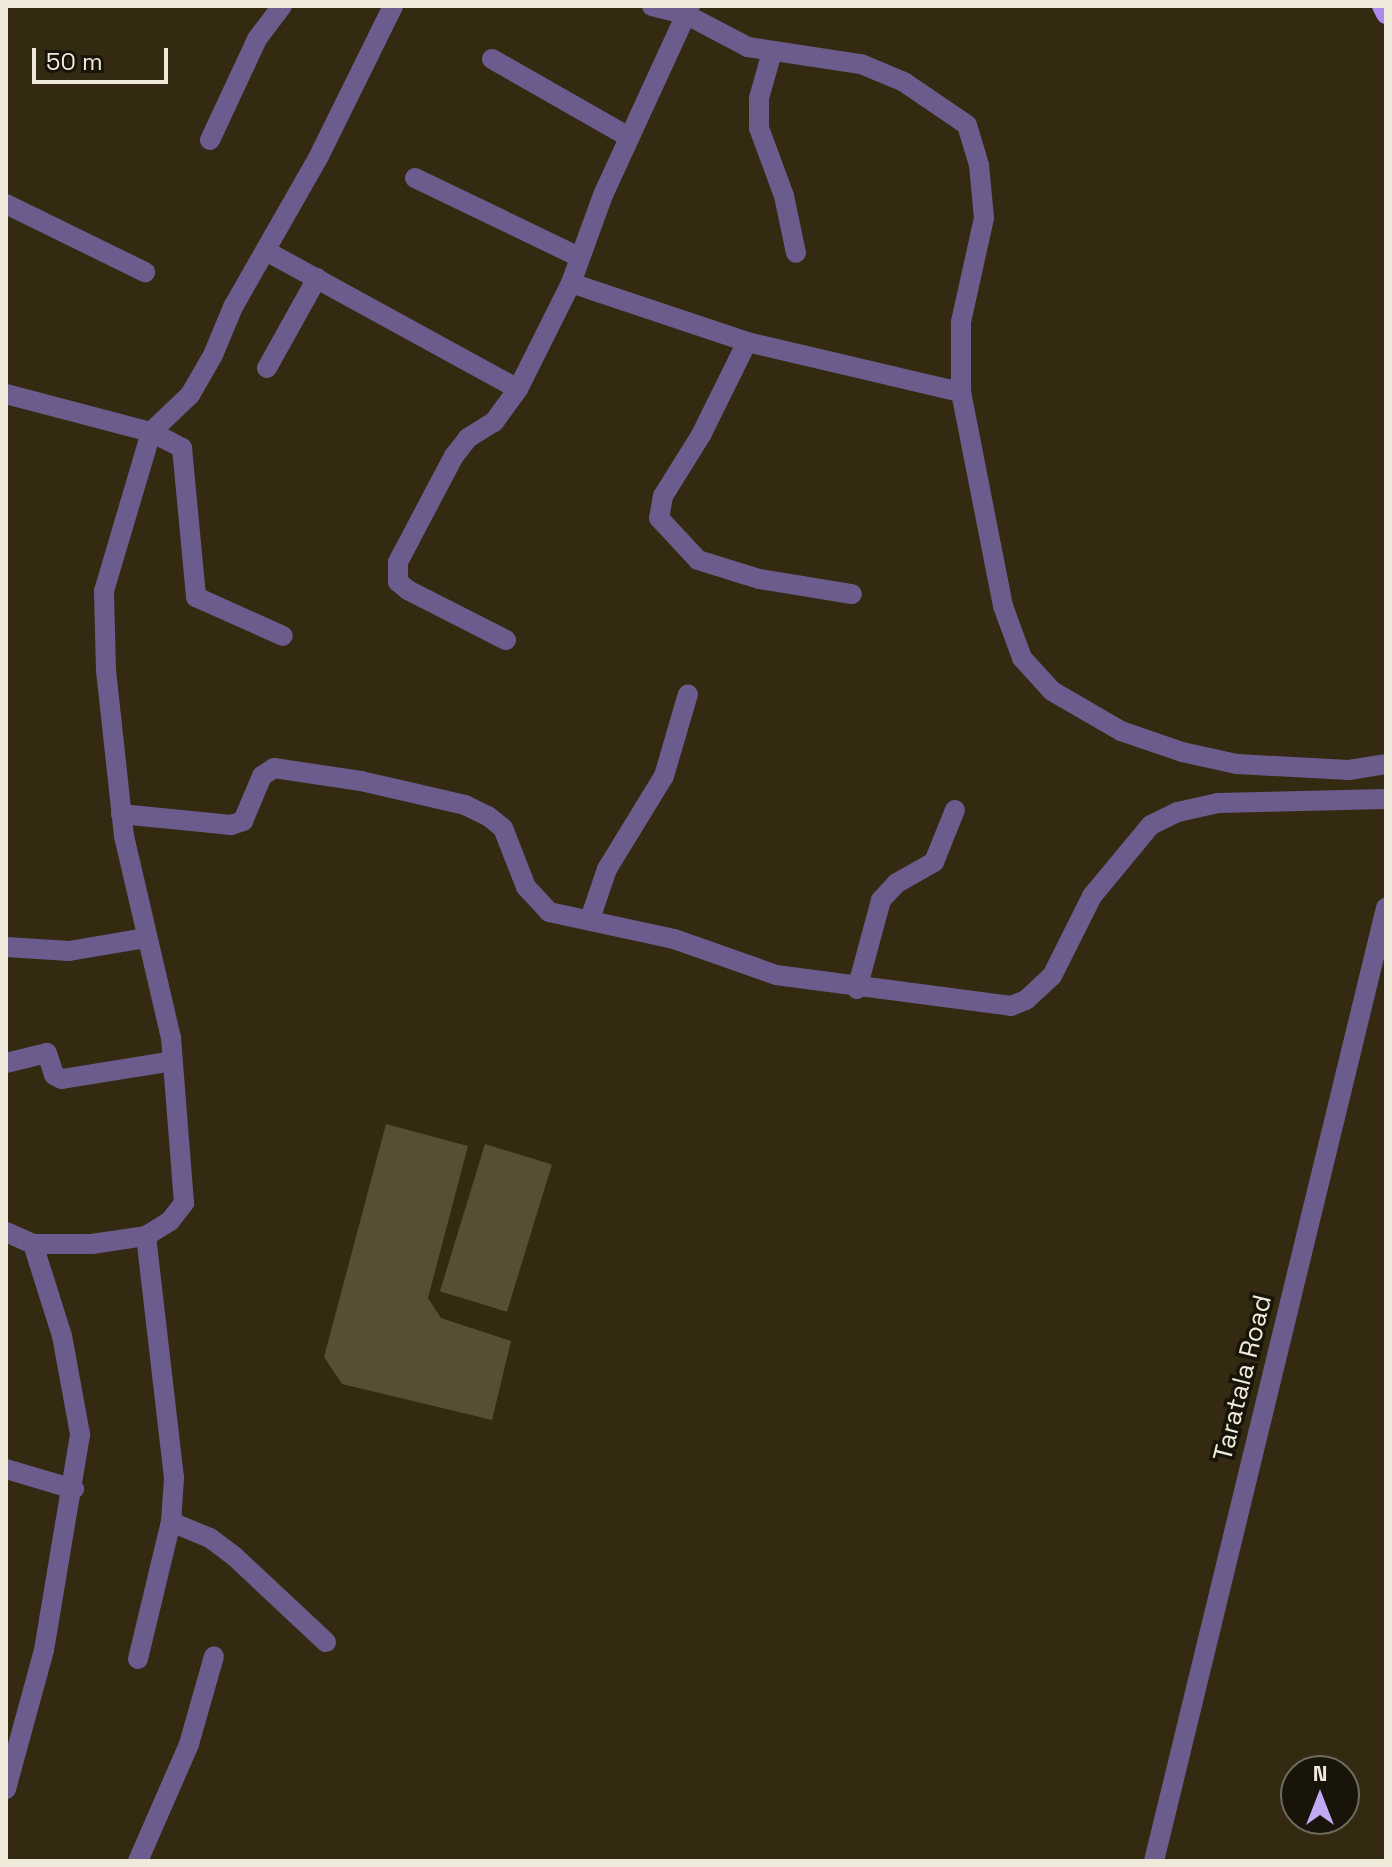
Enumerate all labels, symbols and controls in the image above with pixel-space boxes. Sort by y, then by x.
scale bar [36,32,172,82]
text: 50 m [46,46,103,77]
street label: Taratala Road [1207,1292,1279,1464]
north arrow [1280,1755,1360,1835]
text: N [1313,1759,1327,1787]

